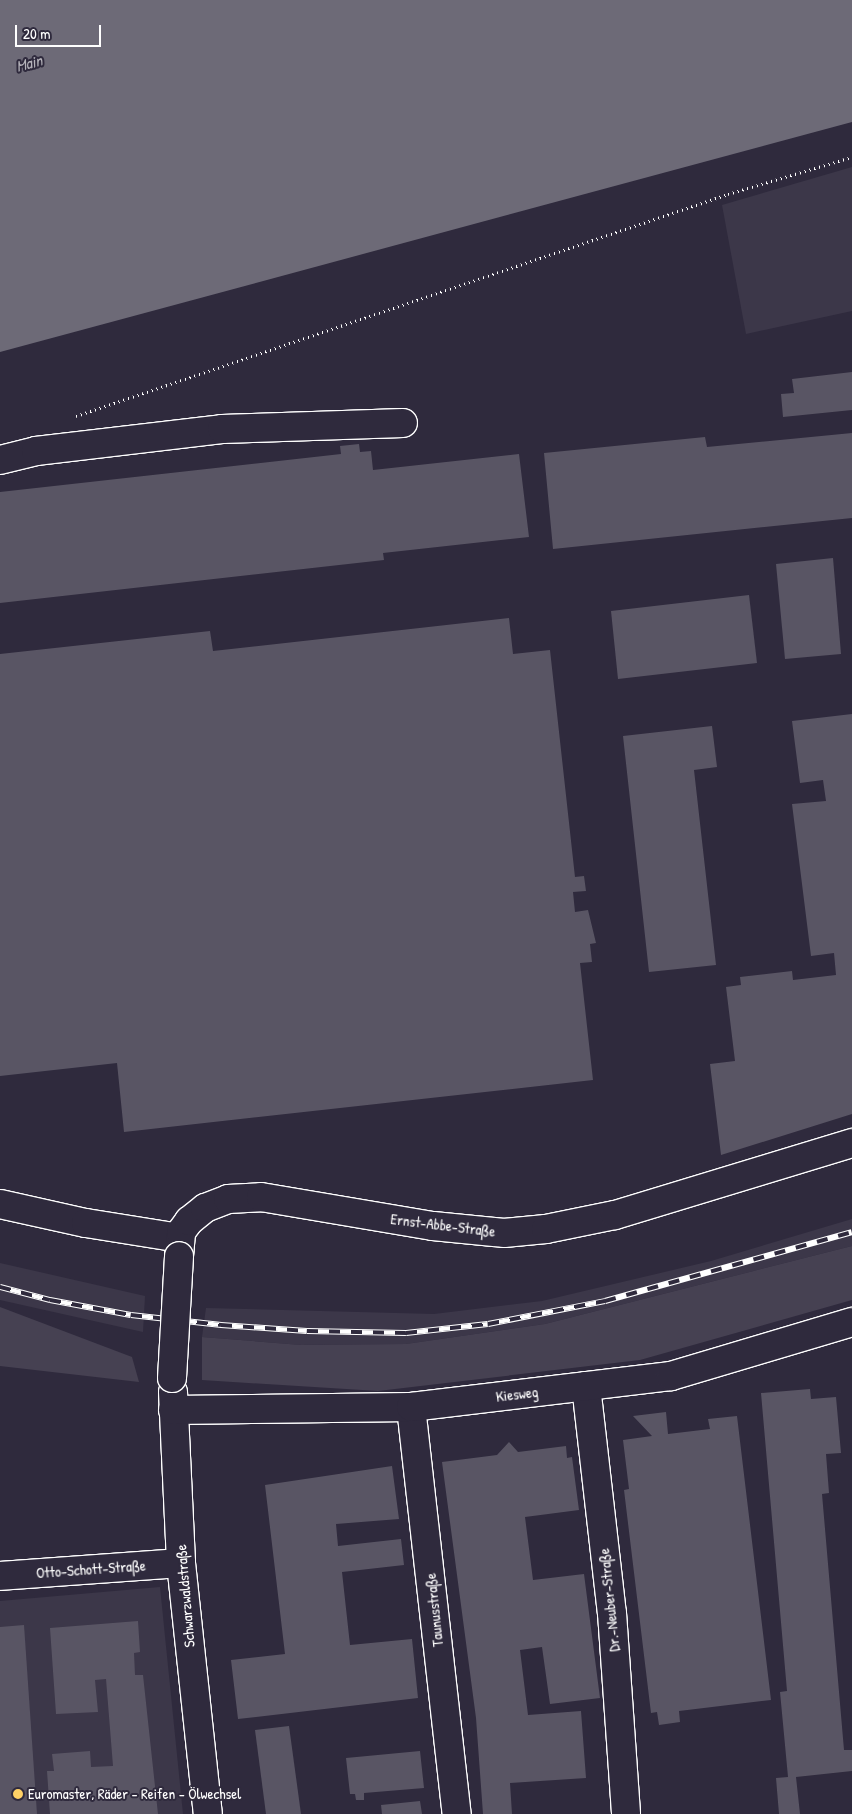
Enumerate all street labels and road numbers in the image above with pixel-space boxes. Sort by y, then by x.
street label: Ernst-Abbe-Straße [390,1210,496,1240]
street label: Kiesweg [495,1382,539,1406]
street label: Schwarzwaldstraße [172,1544,198,1648]
street label: Dr.-Neuber-Straße [595,1547,623,1653]
street label: Otto-Schott-Straße [36,1556,146,1582]
street label: Taunusstraße [421,1572,447,1648]

